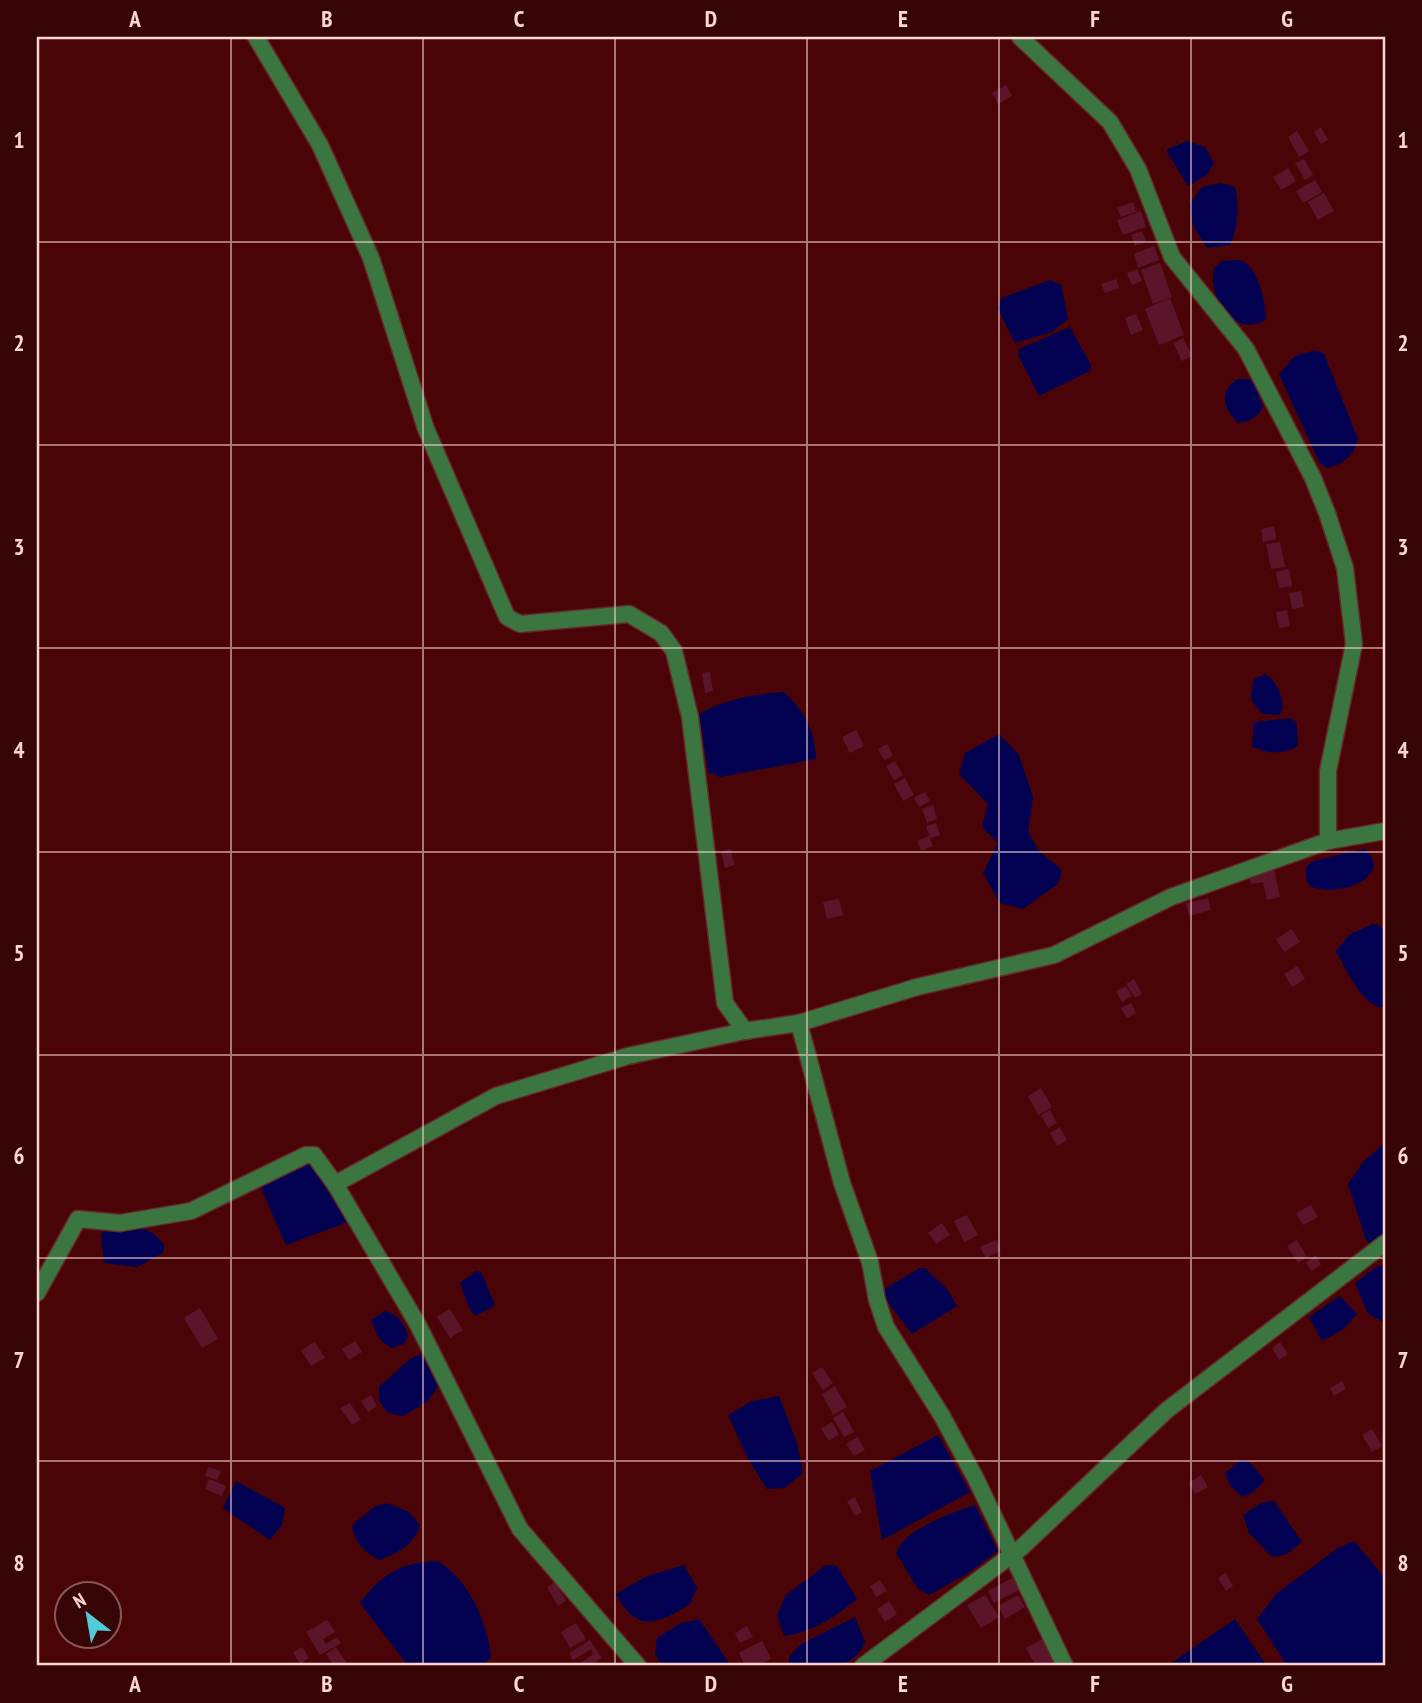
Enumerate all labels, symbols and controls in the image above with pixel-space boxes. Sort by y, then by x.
text: A [128,4,141,33]
text: B [321,4,333,33]
text: C [514,4,525,33]
text: D [705,4,717,33]
text: E [898,4,908,33]
text: F [1090,4,1100,33]
text: G [1281,4,1293,33]
text: 1 [14,125,25,154]
text: 1 [1398,125,1409,154]
text: 2 [14,328,25,357]
text: 2 [1398,328,1409,357]
text: 3 [14,532,25,561]
text: 3 [1398,532,1409,561]
text: 4 [14,735,25,764]
text: 4 [1398,735,1409,764]
text: 5 [14,938,25,967]
text: 5 [1398,938,1409,967]
text: 6 [14,1141,25,1170]
text: 6 [1398,1141,1409,1170]
text: 7 [14,1345,25,1374]
text: 7 [1398,1345,1409,1374]
text: 8 [14,1548,25,1577]
text: 8 [1398,1548,1409,1577]
north arrow [52,1580,122,1650]
text: N [69,1587,90,1613]
text: A [128,1669,141,1698]
text: B [321,1669,333,1698]
text: C [514,1669,525,1698]
text: D [705,1669,717,1698]
text: E [898,1669,908,1698]
text: F [1090,1669,1100,1698]
text: G [1281,1669,1293,1698]

